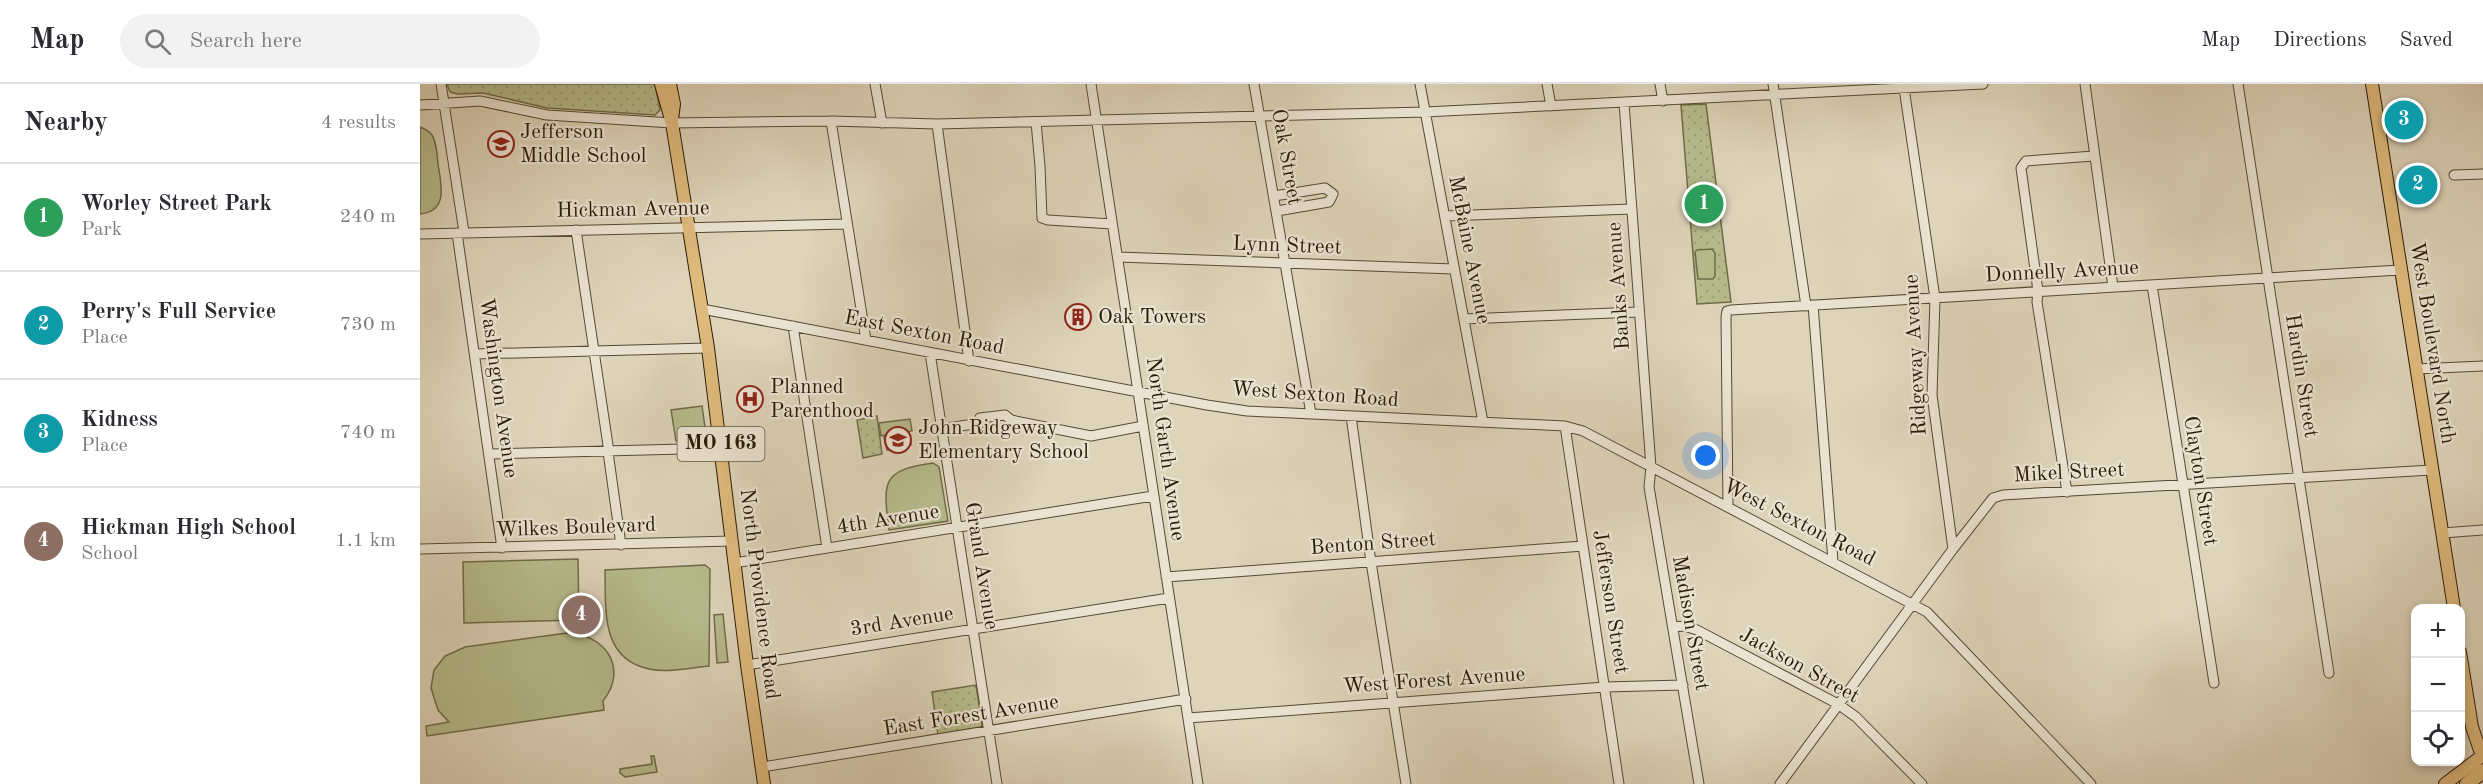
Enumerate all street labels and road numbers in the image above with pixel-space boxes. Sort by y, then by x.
street label: Oak Street [1267,107,1305,207]
street label: McBaine Avenue [1444,174,1494,326]
street label: Hickman Avenue [556,198,710,222]
street label: Banks Avenue [1604,221,1634,351]
street label: Lynn Street [1232,234,1342,258]
street label: West Boulevard North [2406,241,2458,445]
street label: Donnelly Avenue [1984,257,2140,287]
street label: Ridgeway Avenue [1901,274,1931,436]
street label: Washington Avenue [475,297,521,479]
street label: East Sexton Road [842,307,1006,359]
street label: Hardin Street [2281,313,2321,439]
street label: North Garth Avenue [1142,356,1188,542]
street label: West Sexton Road [1231,379,1399,411]
street label: Clayton Street [2179,414,2221,548]
road number: MO 163 [678,427,764,461]
street label: Mikel Street [2013,460,2125,486]
street label: West Sexton Road [1719,476,1879,570]
street label: North Providence Road [736,487,782,701]
street label: Grand Avenue [961,501,1001,631]
street label: 4th Avenue [835,502,941,538]
street label: Wilkes Boulevard [496,515,656,541]
street label: Jefferson Street [1588,528,1632,676]
street label: Benton Street [1309,529,1437,559]
street label: Madison Street [1668,554,1712,692]
street label: 3rd Avenue [849,603,955,641]
street label: Jackson Street [1735,624,1863,708]
street label: West Forest Avenue [1342,664,1526,698]
street label: East Forest Avenue [882,692,1060,740]

